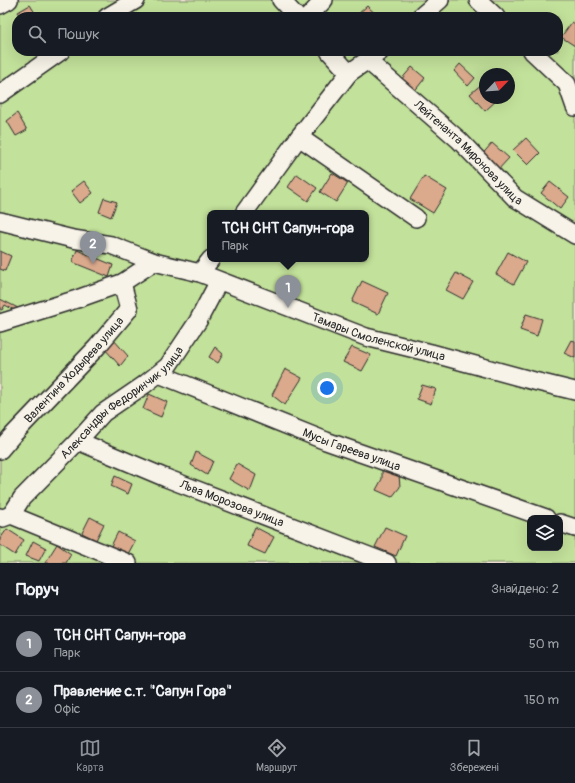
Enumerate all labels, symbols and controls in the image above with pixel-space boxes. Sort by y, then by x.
search box [12,12,563,56]
icon: search [26,23,48,45]
text: Пошук [58,25,100,44]
north arrow [479,68,515,104]
street label: Лейтенанта Миронова улица [410,96,526,209]
popup [207,210,369,262]
text: ТСН СНТ Сапун-гора [222,219,354,238]
pin: 2 [80,231,106,264]
text: Парк [222,238,249,254]
pin: 1 [275,275,301,308]
street label: Тамары Смоленской улица [310,309,447,364]
street label: Валентина Ходырева улица [21,313,127,426]
street label: Александры Федоринчик улица [57,343,187,462]
your location [317,378,337,398]
street label: Мусы Гареева улица [300,425,403,474]
street label: Льва Морозова улица [177,476,286,530]
map controls [527,515,563,551]
button: layers [527,515,563,551]
text: Поруч [16,579,59,600]
text: Знайдено: 2 [491,581,559,597]
text: ТСН СНТ Сапун-гора [54,626,186,645]
text: 1 [26,636,32,652]
text: 50 m [529,636,559,652]
text: Парк [54,645,81,661]
text: Правление с.т. "Сапун Гора" [54,682,232,701]
text: 2 [25,692,33,708]
text: 150 m [524,692,559,708]
text: Офіс [54,701,80,717]
tab: Карта [76,737,104,774]
tab: Маршрут [256,737,297,774]
tab: Збережені [450,737,499,774]

